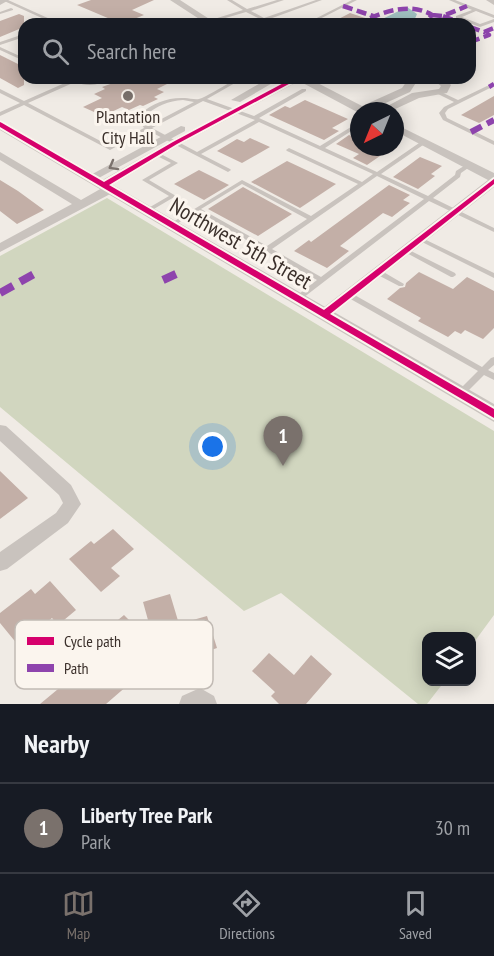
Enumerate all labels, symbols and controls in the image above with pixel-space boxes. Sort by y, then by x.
search box [18,18,476,84]
icon: search [39,35,72,68]
text: Search here [87,37,176,65]
marker: Plantation City Hall [121,89,135,103]
north arrow [350,102,404,156]
place label: Plantation City Hall [96,105,160,149]
one-way arrow [109,158,120,170]
street label: Northwest 5th Street [165,191,317,295]
pin: 1 [264,416,302,466]
your location [198,432,227,461]
legend [15,620,213,689]
text: Cycle path [64,631,121,651]
map controls [422,632,476,686]
button: layers [422,632,476,686]
text: Path [64,658,89,678]
text: Nearby [24,727,89,760]
text: Liberty Tree Park [81,801,212,829]
text: 1 [39,815,48,841]
text: 30 m [435,815,470,841]
text: Park [81,829,111,855]
tab: Map [62,887,95,943]
tab: Directions [219,887,275,943]
tab: Saved [399,887,432,943]

